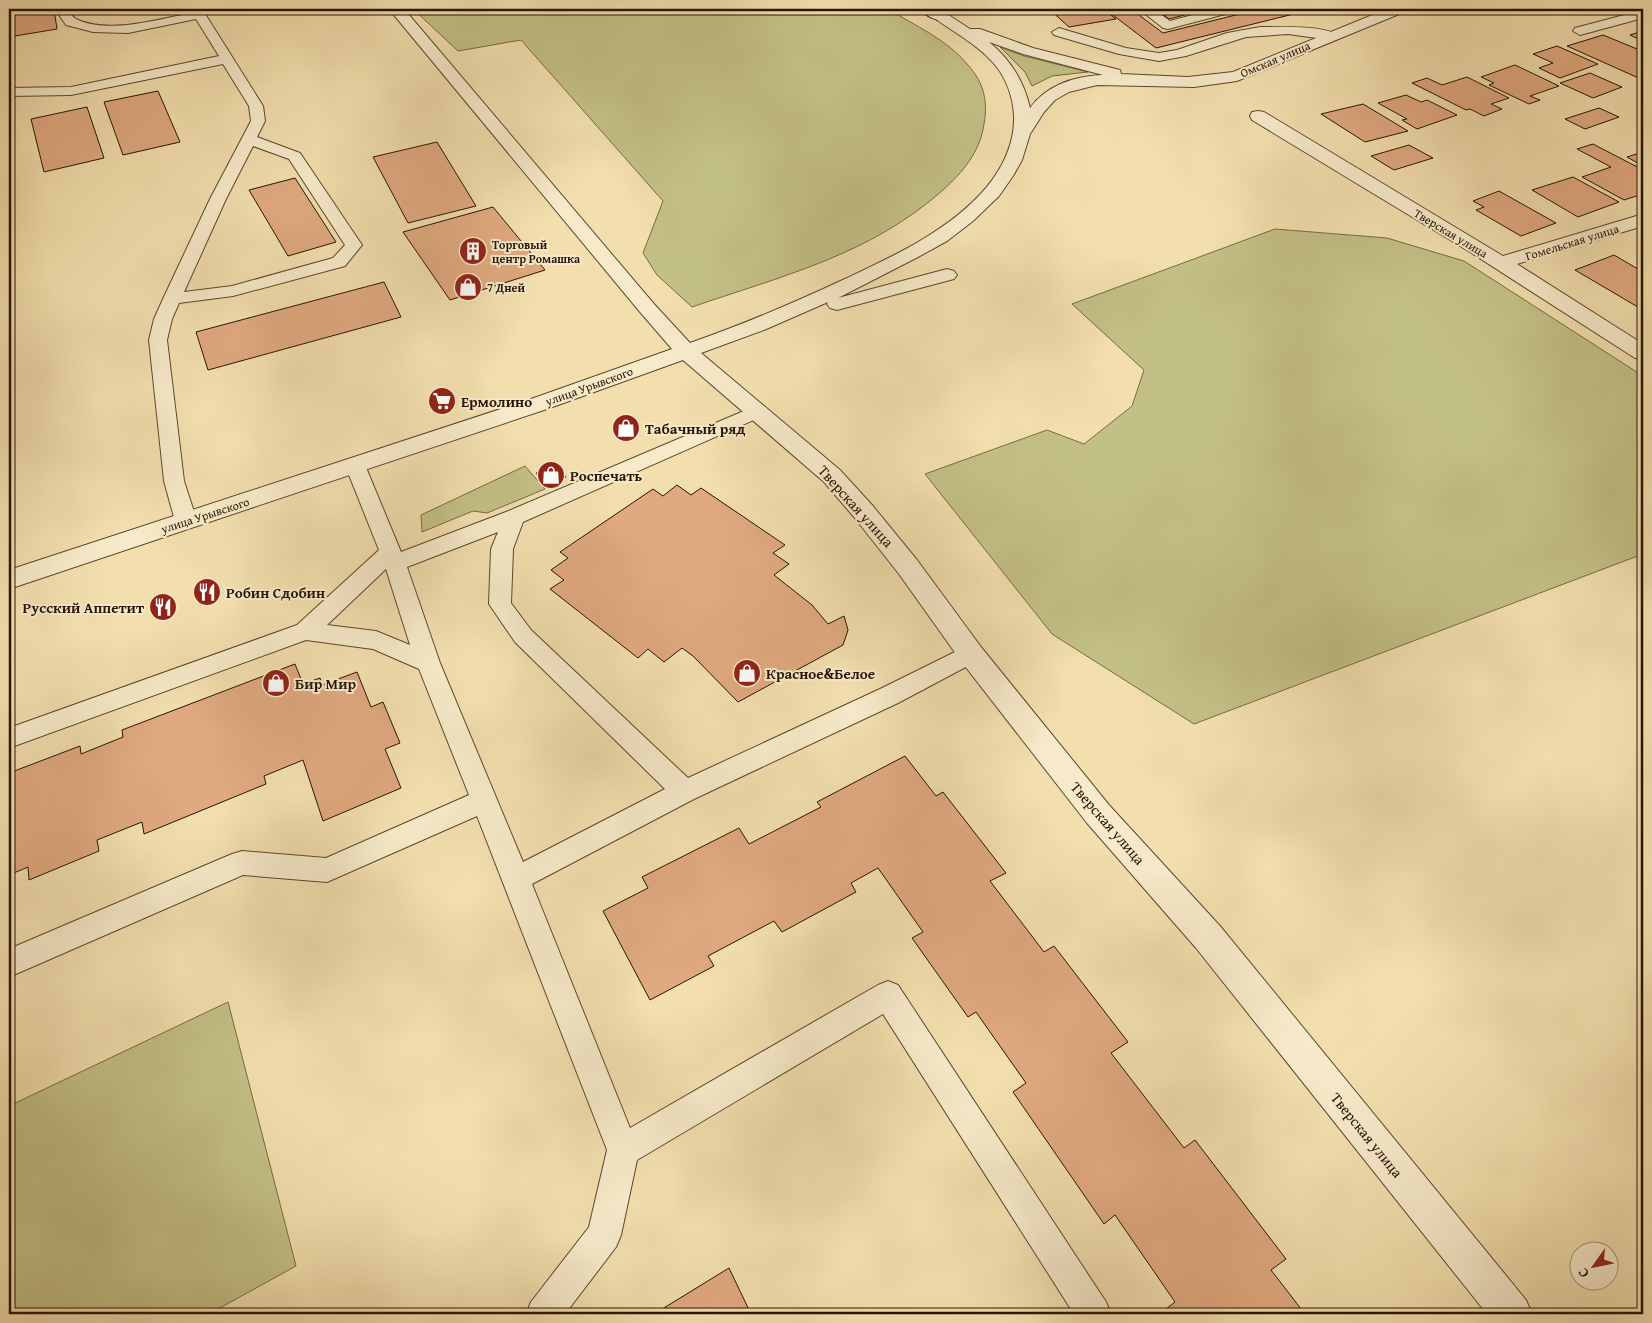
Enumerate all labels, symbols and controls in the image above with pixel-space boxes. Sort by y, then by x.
street label: Омская улица [1237,37,1313,81]
street label: Тверская улица [1411,204,1491,262]
street label: Гомельская улица [1523,220,1621,264]
building icon: Торговый центр Ромашка [458,236,488,266]
place label: Торговый центр Ромашка [492,236,581,267]
shop icon: 7 Дней [453,272,483,302]
place label: 7 Дней [487,279,525,296]
street label: улица Урывского [542,362,635,410]
supermarket icon: Ермолино [427,386,457,416]
place label: Ермолино [461,391,532,412]
shop icon: Табачный ряд [611,413,641,443]
place label: Табачный ряд [645,418,746,439]
shop icon: Роспечать [536,460,566,490]
street label: Тверская улица [813,460,899,552]
place label: Роспечать [570,465,642,486]
street label: улица Урывского [158,493,251,538]
restaurant icon: Робин Сдобин [192,577,222,607]
place label: Робин Сдобин [226,582,325,603]
restaurant icon: Русский Аппетит [148,592,178,622]
place label: Русский Аппетит [23,597,145,618]
shop icon: Красное&Белое [732,658,762,688]
place label: Красное&Белое [766,663,875,684]
shop icon: Бир Мир [261,668,291,698]
place label: Бир Мир [295,673,357,694]
street label: Тверская улица [1066,777,1151,870]
street label: Тверская улица [1326,1088,1408,1183]
north arrow [1570,1240,1620,1290]
text: С [1573,1264,1594,1282]

